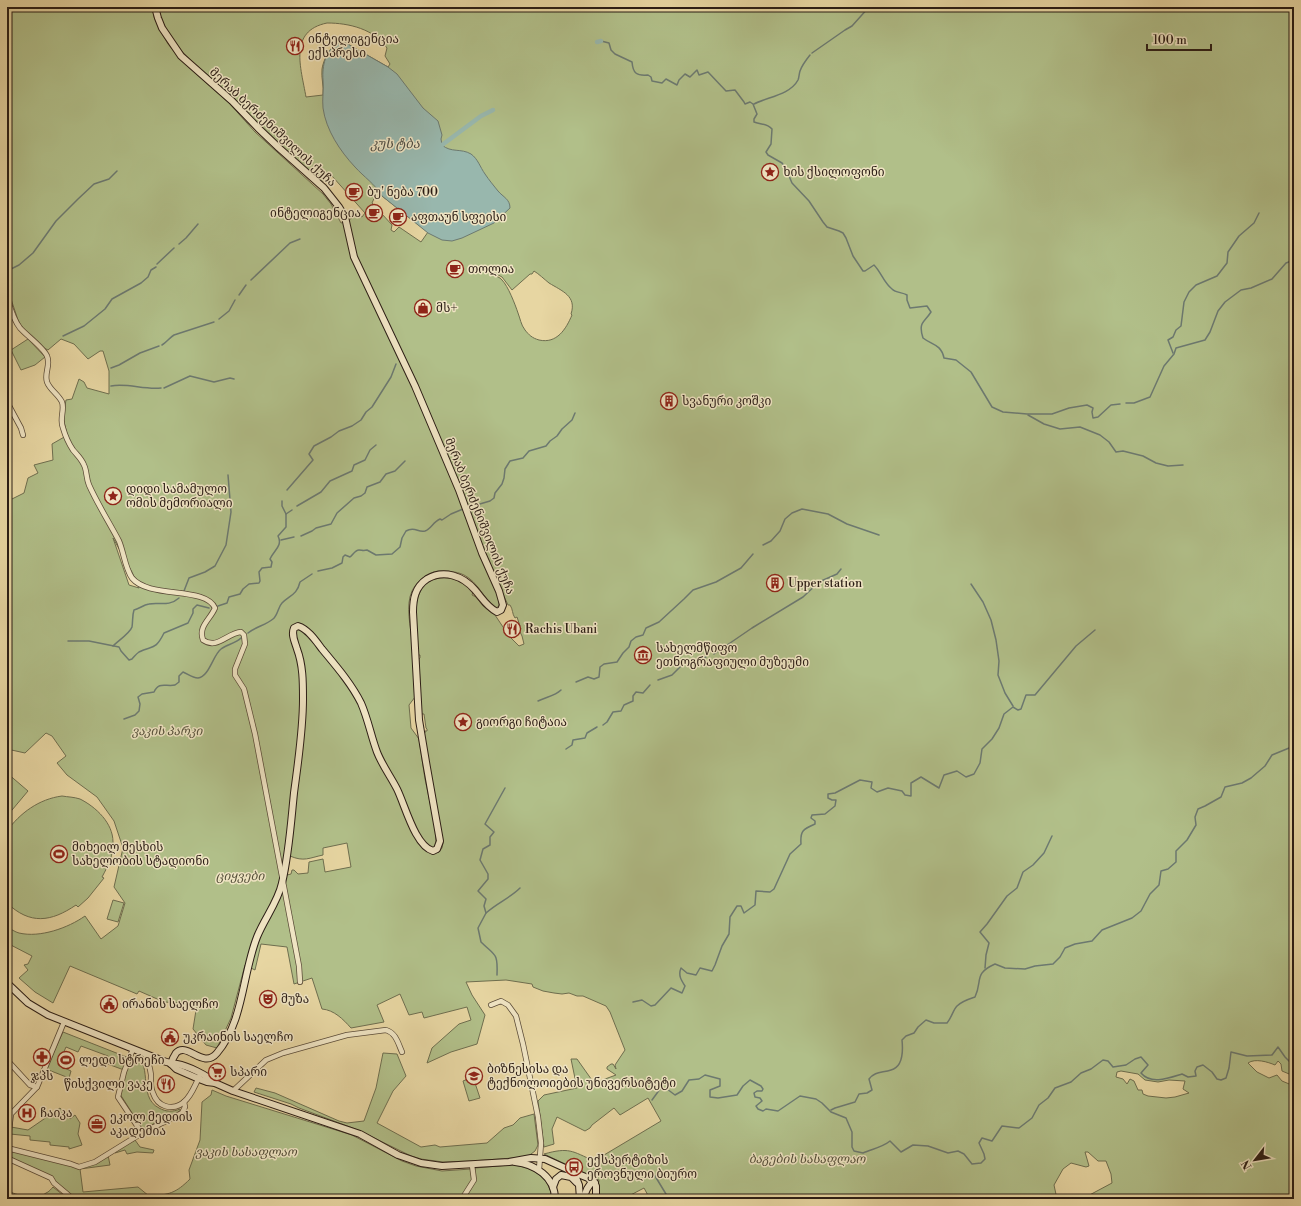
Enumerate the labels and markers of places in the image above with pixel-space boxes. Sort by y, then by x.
place label: ინტელიგენცია ექსპრესი [308,32,399,61]
restaurant icon: ინტელიგენცია ექსპრესი [285,36,305,56]
place icon: ხის ქსილოფონი [760,162,780,182]
place label: ხის ქსილოფონი [783,165,885,180]
cafe icon: ბუ' ნება 700 [344,182,364,202]
place label: ბუ' ნება 700 [367,185,438,200]
cafe icon: ინტელიგენცია [364,203,384,223]
place label: ინტელიგენცია [270,206,361,221]
cafe icon: აფთაუნ სფეისი [388,207,408,227]
place label: აფთაუნ სფეისი [411,210,507,225]
cafe icon: თოლია [445,259,465,279]
place label: თოლია [468,262,514,277]
shop icon: მს+ [413,298,433,318]
place label: მს+ [436,301,457,316]
building icon: სვანური კოშკი [659,391,679,411]
place label: სვანური კოშკი [682,394,771,409]
place label: დიდი სამამულო ომის მემორიალი [126,482,233,511]
place icon: დიდი სამამულო ომის მემორიალი [103,486,123,506]
building icon: Upper station [765,573,785,593]
place label: Upper station [788,576,862,591]
restaurant icon: Rachis Ubani [502,619,522,639]
place label: Rachis Ubani [525,622,597,637]
place label: სახელმწიფო ეთნოგრაფიული მუზეუმი [656,641,809,670]
museum icon: სახელმწიფო ეთნოგრაფიული მუზეუმი [633,645,653,665]
place icon: გიორგი ჩიტაია [453,712,473,732]
place label: გიორგი ჩიტაია [476,715,567,730]
place label: მიხეილ მესხის სახელობის სტადიონი [72,840,209,869]
sports icon: მიხეილ მესხის სახელობის სტადიონი [49,844,69,864]
theatre icon: მუზა [258,989,278,1009]
place label: მუზა [281,992,309,1007]
public building icon: ირანის საელჩო [99,994,119,1014]
place label: ირანის საელჩო [122,997,219,1012]
public building icon: უკრაინის საელჩო [160,1027,180,1047]
place label: უკრაინის საელჩო [183,1030,294,1045]
pharmacy icon: ჯპს [32,1047,52,1067]
sports icon: ლედი სტრეჩი [56,1050,76,1070]
place label: ლედი სტრეჩი [79,1053,165,1068]
supermarket icon: სპარი [207,1062,227,1082]
place label: ბიზნესისა და ტექნოლოიების უნივერსიტეტი [487,1062,676,1091]
place label: სპარი [230,1065,267,1080]
school or university icon: ბიზნესისა და ტექნოლოიების უნივერსიტეტი [464,1066,484,1086]
place label: ჯპს [31,1069,53,1084]
restaurant icon: წისქვილი ვაკე [156,1074,176,1094]
place label: წისქვილი ვაკე [64,1077,153,1092]
hospital icon: ჩაიკა [17,1103,37,1123]
place label: ჩაიკა [40,1106,72,1121]
place label: ეკოლ მედიის აკადემია [110,1110,193,1139]
office icon: ეკოლ მედიის აკადემია [87,1114,107,1134]
place label: ექსპერტიზის ეროვნული ბიურო [587,1153,697,1182]
bus stop icon: ექსპერტიზის ეროვნული ბიურო [564,1157,584,1177]

